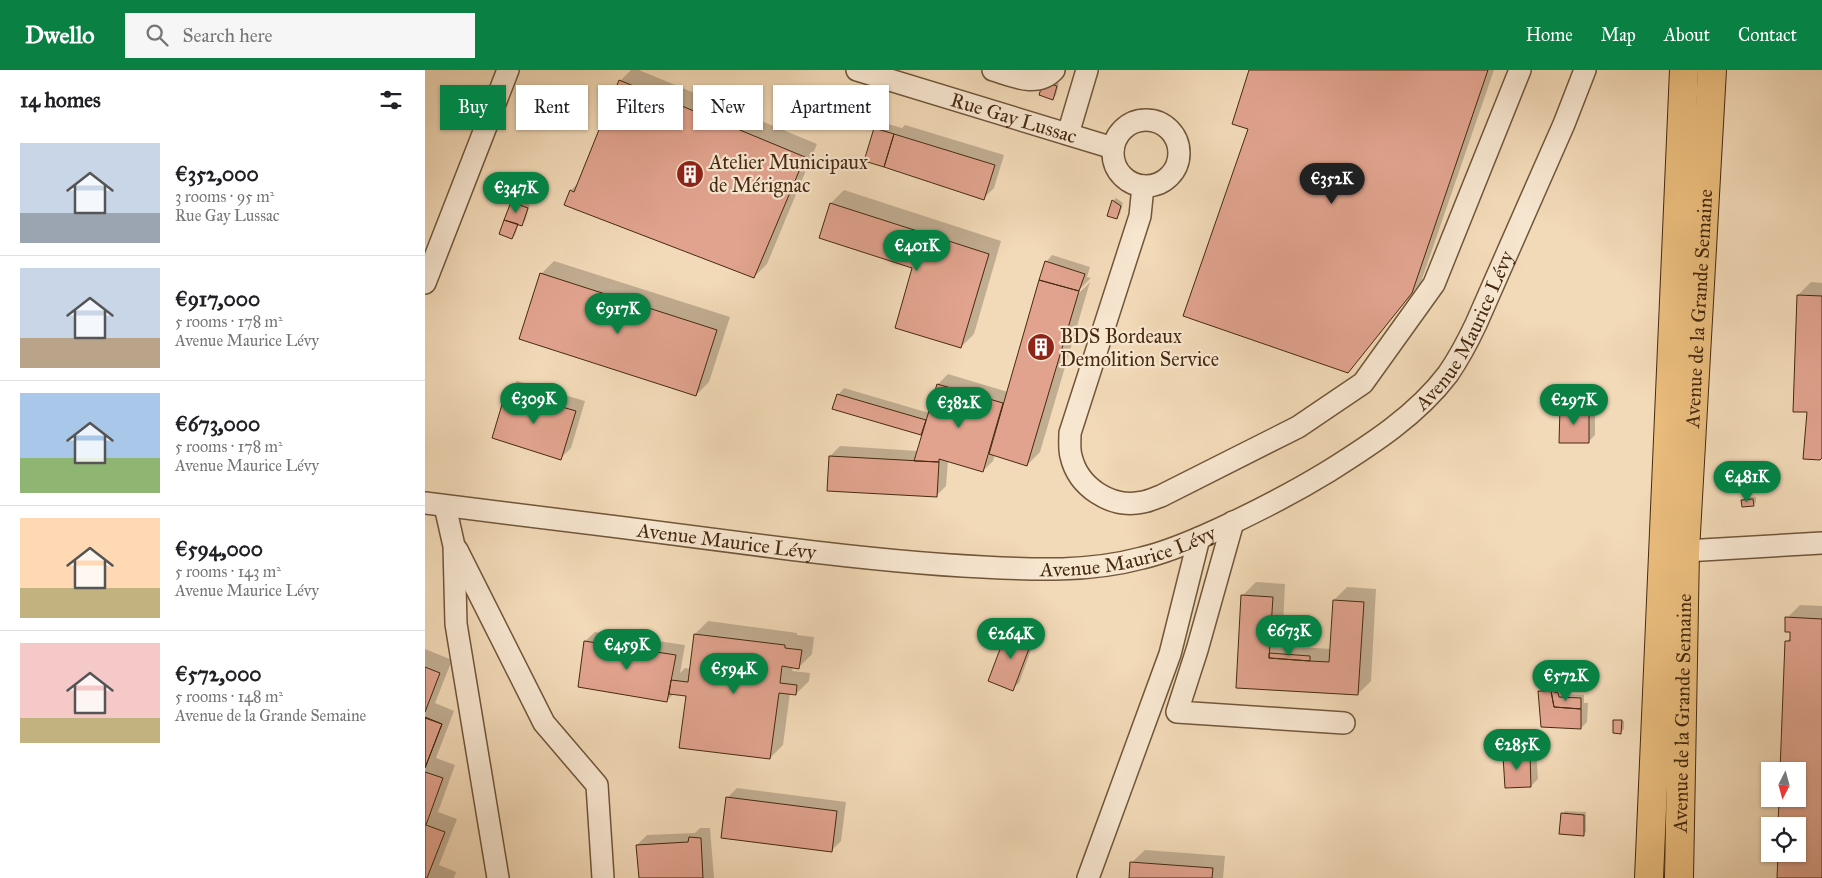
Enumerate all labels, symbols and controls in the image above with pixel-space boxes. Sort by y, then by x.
search box [125,13,475,58]
text: Dwello [25,20,95,50]
icon: search [143,21,171,49]
text: Search here [183,24,273,47]
text: Home [1526,24,1573,46]
text: Map [1601,24,1636,46]
text: About [1664,24,1710,46]
text: Contact [1738,24,1797,46]
chip: Buy [440,85,506,130]
chip: Rent [516,85,588,130]
chip: Filters [598,85,683,130]
chip: New [693,85,763,130]
chip: Apartment [773,85,889,130]
icon: filters [377,86,405,114]
text: 14 homes [20,87,101,113]
street label: Rue Gay Lussac [948,87,1080,148]
place label: Atelier Municipaux de Mérignac [708,150,868,198]
building icon: Atelier Municipaux de Mérignac [675,159,705,189]
text: €352,000 [175,161,259,187]
pin: €352K [1297,162,1367,205]
icon: home [60,163,120,223]
text: €352K [1311,169,1353,188]
pin: €347K [481,172,551,214]
text: €347K [494,178,538,197]
text: 3 rooms · 95 m² [175,187,274,206]
street label: Avenue de la Grande Semaine [1680,188,1717,430]
text: Rue Gay Lussac [175,206,279,225]
pin: €401K [882,230,952,272]
text: €401K [894,236,940,255]
street label: Avenue Maurice Lévy [1409,246,1519,416]
text: €917,000 [175,286,260,312]
icon: home [60,288,120,348]
pin: €917K [583,292,653,335]
text: €917K [596,299,640,318]
text: 5 rooms · 178 m² [175,312,283,331]
place label: BDS Bordeaux Demolition Service [1060,324,1219,371]
text: Avenue Maurice Lévy [175,331,319,350]
building icon: BDS Bordeaux Demolition Service [1026,332,1056,362]
pin: €309K [499,382,569,425]
pin: €297K [1539,384,1609,426]
pin: €382K [924,386,994,429]
text: €309K [511,389,557,408]
text: €297K [1551,390,1597,409]
text: €382K [937,393,981,412]
text: €673,000 [175,411,260,437]
icon: home [60,413,120,473]
text: 5 rooms · 178 m² [175,437,283,456]
text: Avenue Maurice Lévy [175,456,319,475]
pin: €481K [1712,460,1782,503]
text: €481K [1725,467,1769,486]
street label: Avenue Maurice Lévy [635,517,818,564]
street label: Avenue Maurice Lévy [1039,520,1220,581]
text: €594,000 [175,536,263,562]
icon: home [60,538,120,598]
text: 5 rooms · 143 m² [175,562,281,581]
text: Avenue Maurice Lévy [175,581,319,600]
street label: Avenue de la Grande Semaine [1668,593,1696,834]
pin: €673K [1254,614,1324,657]
pin: €264K [976,618,1046,660]
text: €673K [1267,621,1311,640]
text: €264K [988,624,1034,643]
pin: €459K [592,628,662,671]
text: €459K [604,635,650,654]
pin: €594K [699,652,769,695]
text: €594K [711,659,757,678]
pin: €572K [1531,660,1601,702]
text: €572,000 [175,661,262,687]
icon: home [60,663,120,723]
text: €572K [1544,666,1588,685]
text: 5 rooms · 148 m² [175,687,283,706]
text: Avenue de la Grande Semaine [175,706,366,725]
pin: €285K [1482,728,1552,771]
text: €285K [1495,735,1539,754]
north arrow [1761,762,1806,808]
map controls [1761,762,1806,862]
button: locate [1761,817,1806,862]

